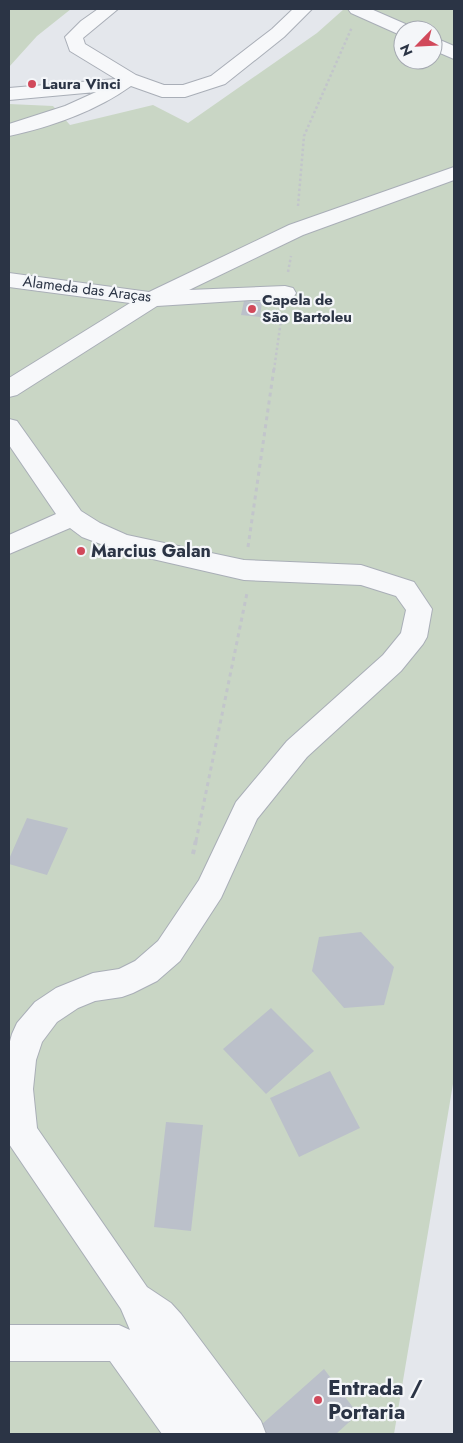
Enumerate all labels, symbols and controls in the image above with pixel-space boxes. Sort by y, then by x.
north arrow [393,20,443,70]
text: N [395,41,418,59]
place label: Laura Vinci [42,73,121,95]
marker: Laura Vinci [26,78,38,90]
street label: Alameda das Araças [22,270,152,308]
place label: Capela de São Bartoleu [262,289,352,328]
marker: Capela de São Bartoleu [246,303,258,315]
place label: Marcius Galan [91,538,211,564]
marker: Marcius Galan [75,545,87,557]
place label: Entrada / Portaria [328,1373,423,1427]
marker: Entrada / Portaria [312,1394,324,1406]

